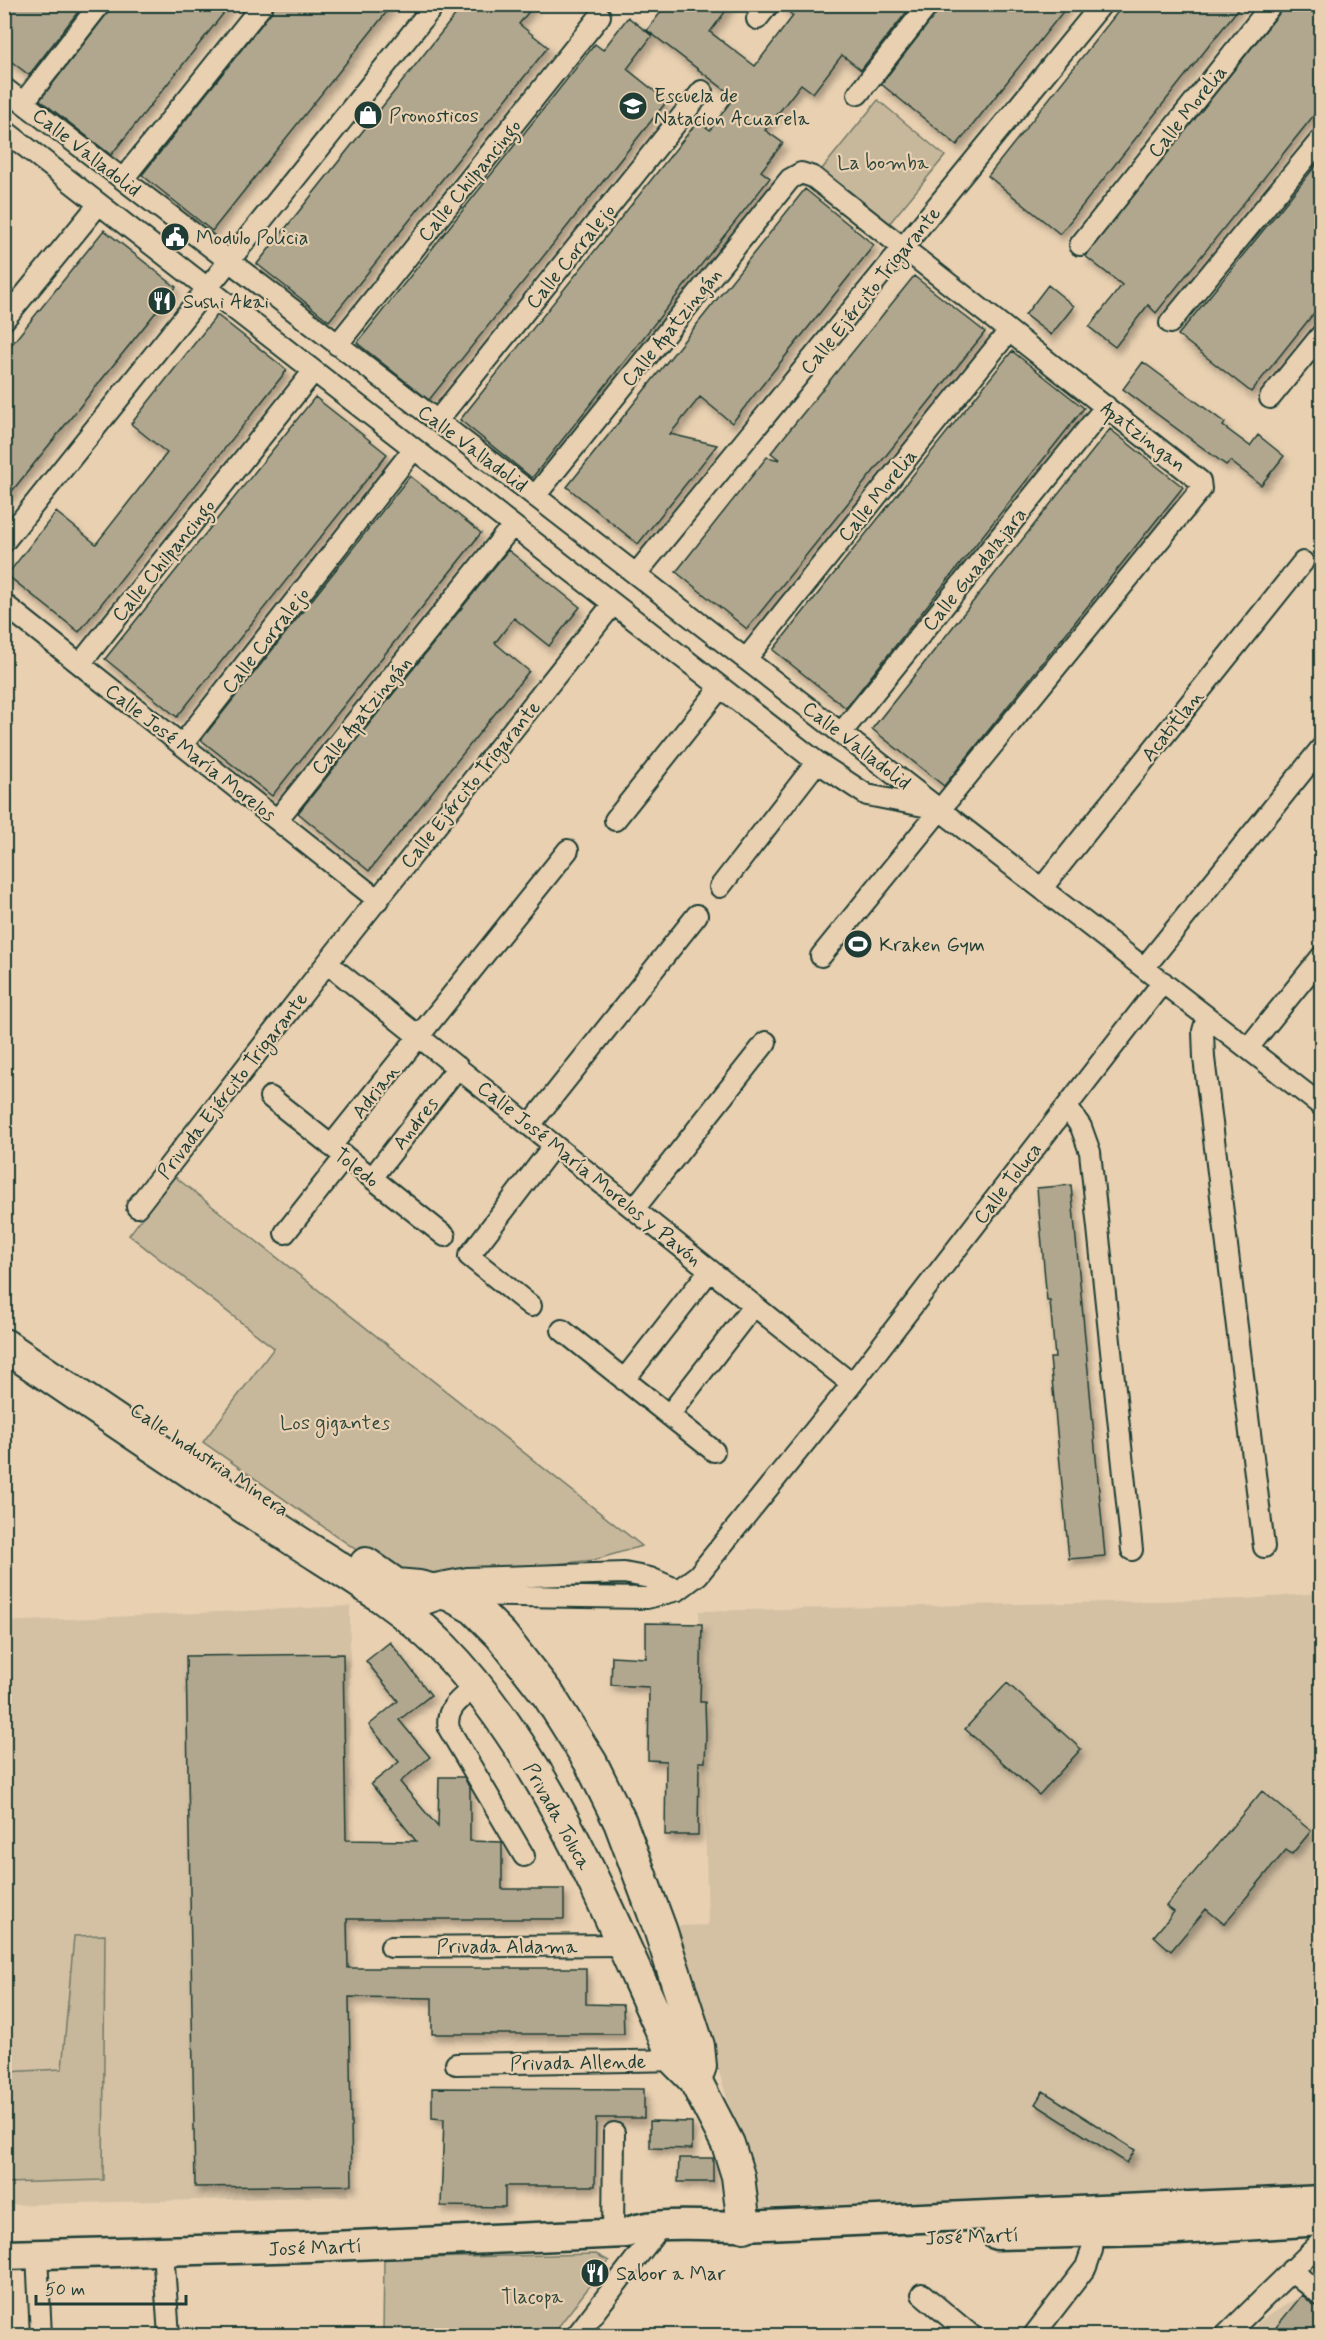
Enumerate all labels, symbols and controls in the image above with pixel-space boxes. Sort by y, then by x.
street label: Calle Morelia [1142,60,1234,164]
place label: Escuela de Natacion Acuarela [654,83,810,133]
school or university icon: Escuela de Natacion Acuarela [617,90,649,122]
shop icon: Pronosticos [352,99,384,131]
street label: Calle Valladolid [26,102,146,204]
place label: Pronosticos [389,103,479,130]
street label: Calle Chilpancingo [412,114,530,249]
park label: La bomba [837,150,930,177]
street label: Calle Corralejo [520,199,622,315]
street label: Calle Ejército Trigarante [795,201,948,381]
public building icon: Modulo Policia [159,221,191,253]
place label: Modulo Policia [196,225,308,252]
street label: Calle Apatzingán [616,263,729,394]
restaurant icon: Sushi Akai [146,285,178,317]
place label: Sushi Akai [183,289,269,316]
street label: Apatzingan [1094,395,1191,480]
street label: Calle Valladolid [412,399,532,499]
street label: Calle Morelia [832,444,924,548]
street label: Calle Chilpancingo [106,494,224,629]
street label: Calle Guadalajara [917,502,1034,638]
street label: Calle Corralejo [216,582,316,700]
street label: Calle Apatzingán [306,651,419,782]
street label: Calle José María Morelos [99,678,281,829]
street label: Acatitlan [1136,684,1211,768]
street label: Calle Ejército Trigarante [395,695,548,875]
street label: Calle Valladolid [796,695,916,797]
sports icon: Kraken Gym [842,928,874,960]
place label: Kraken Gym [879,932,985,959]
street label: Privada Ejército Trigarante [152,987,316,1186]
street label: Adrian [346,1059,406,1125]
street label: Calle José María Morelos y Pavón [471,1075,707,1273]
street label: Andres [387,1092,446,1156]
street label: Calle Toluca [968,1137,1049,1230]
street label: Toledo [328,1142,384,1194]
street label: Calle Industria Minera [124,1397,294,1524]
park label: Los gigantes [280,1410,390,1438]
street label: Privada Toluca [516,1758,598,1876]
street label: Privada Aldama [436,1934,579,1961]
street label: Privada Allende [510,2049,646,2078]
street label: José Martí [925,2222,1019,2253]
street label: José Martí [268,2233,362,2264]
restaurant icon: Sabor a Mar [579,2257,611,2289]
place label: Sabor a Mar [616,2261,726,2288]
scale bar [36,2268,186,2306]
text: 50 m [45,2278,85,2302]
park label: Tlacopa [501,2284,564,2311]

